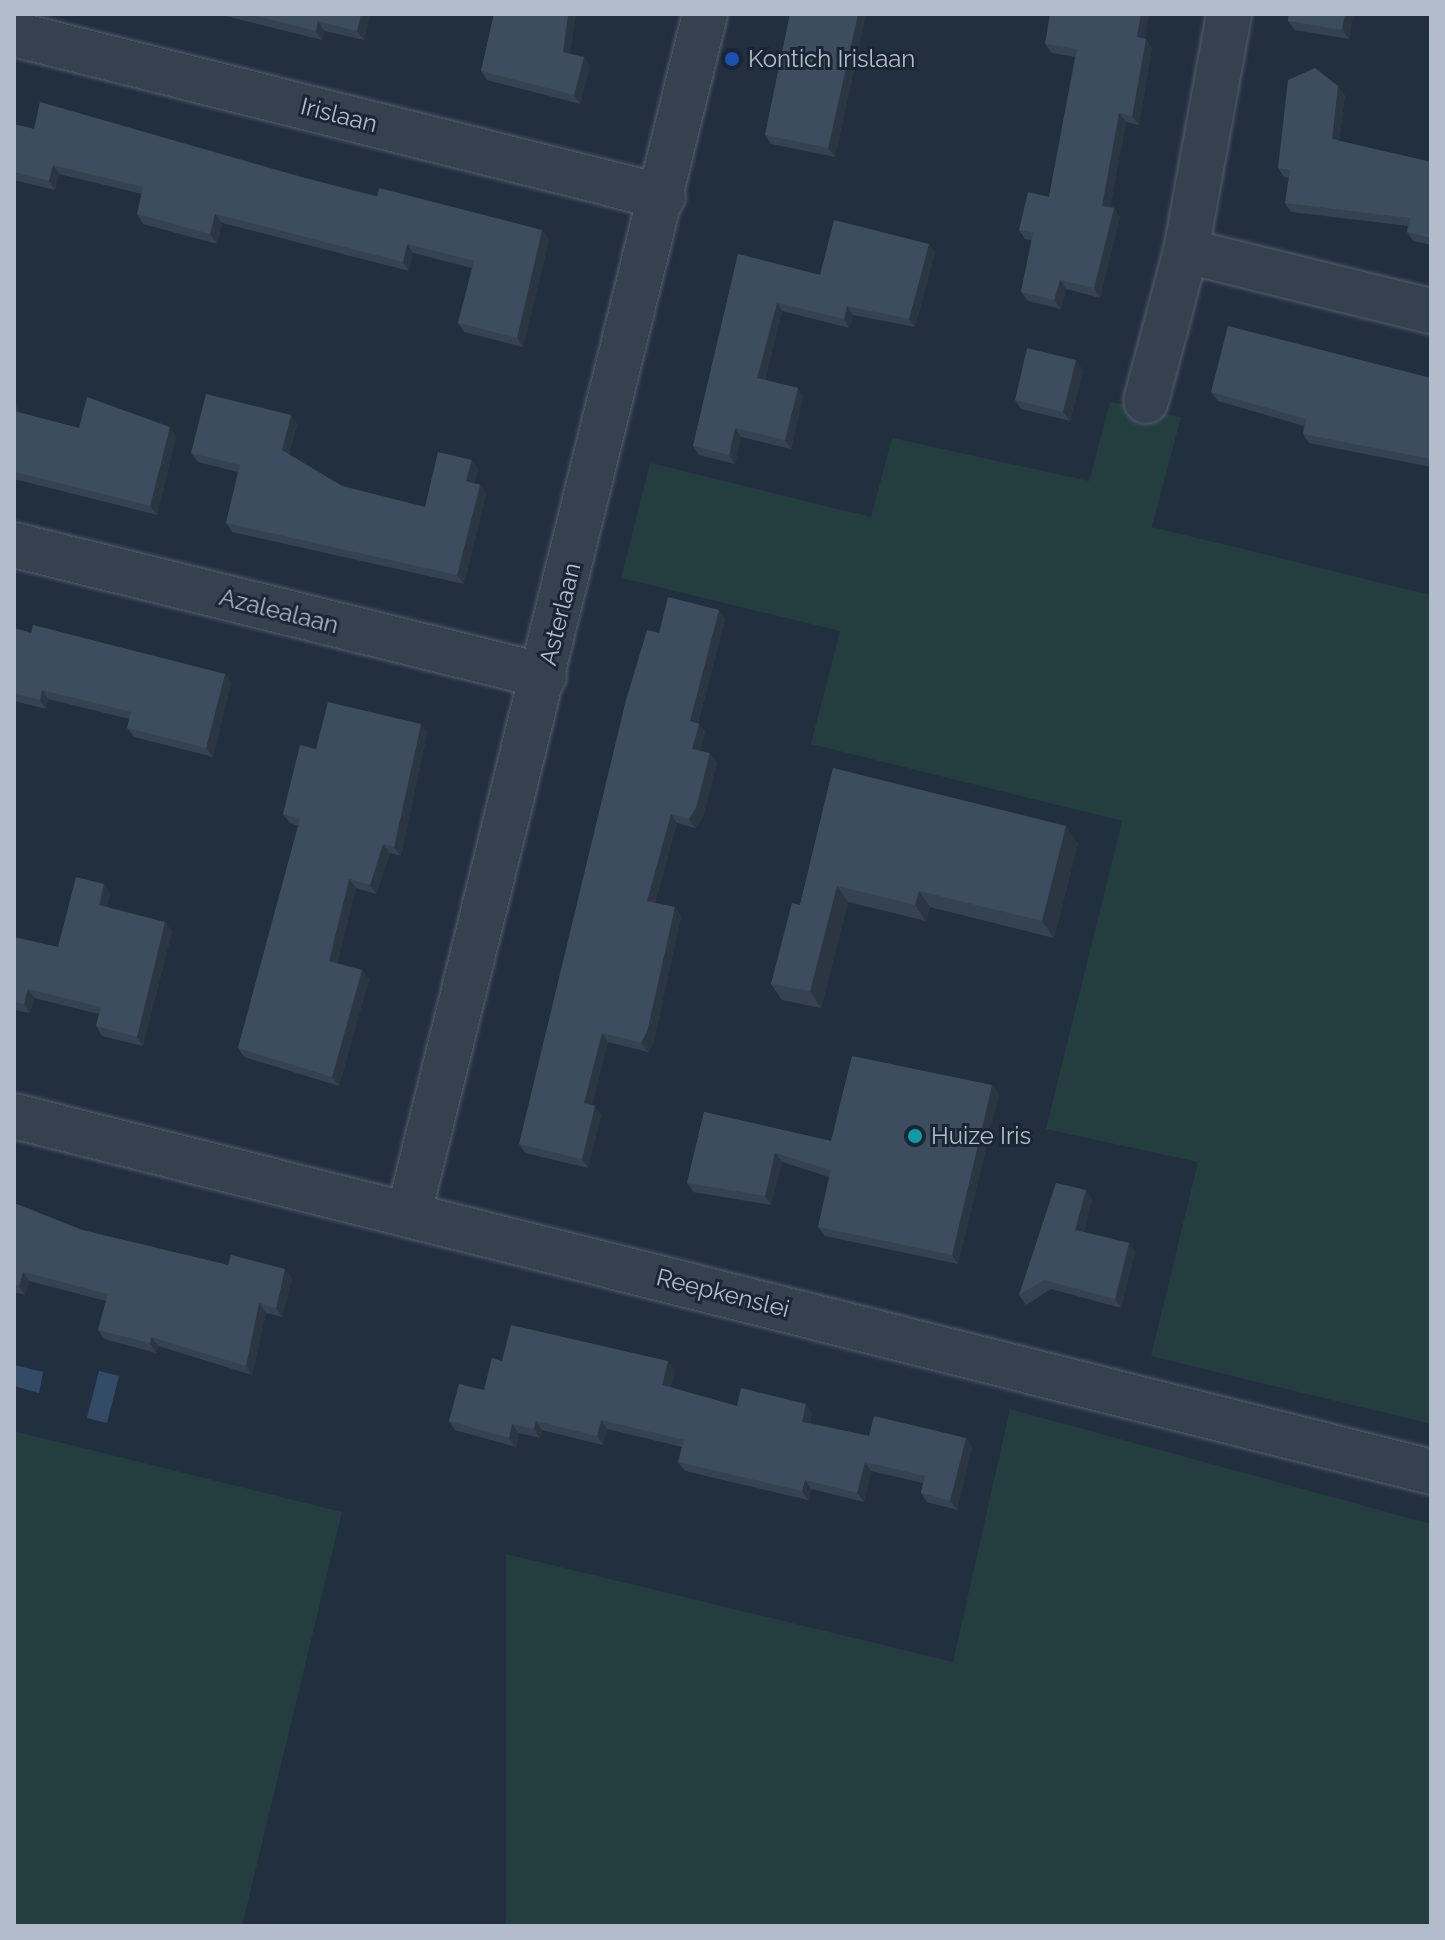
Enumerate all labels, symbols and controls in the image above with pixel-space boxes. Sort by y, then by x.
place label: Kontich Irislaan [748,45,915,73]
marker: Kontich Irislaan [723,50,741,68]
street label: Irislaan [298,92,380,138]
street label: Asterlaan [533,560,587,668]
street label: Azalealaan [217,582,341,640]
place label: Huize Iris [931,1122,1031,1150]
marker: Huize Iris [906,1127,924,1145]
street label: Reepkenslei [654,1263,792,1323]

